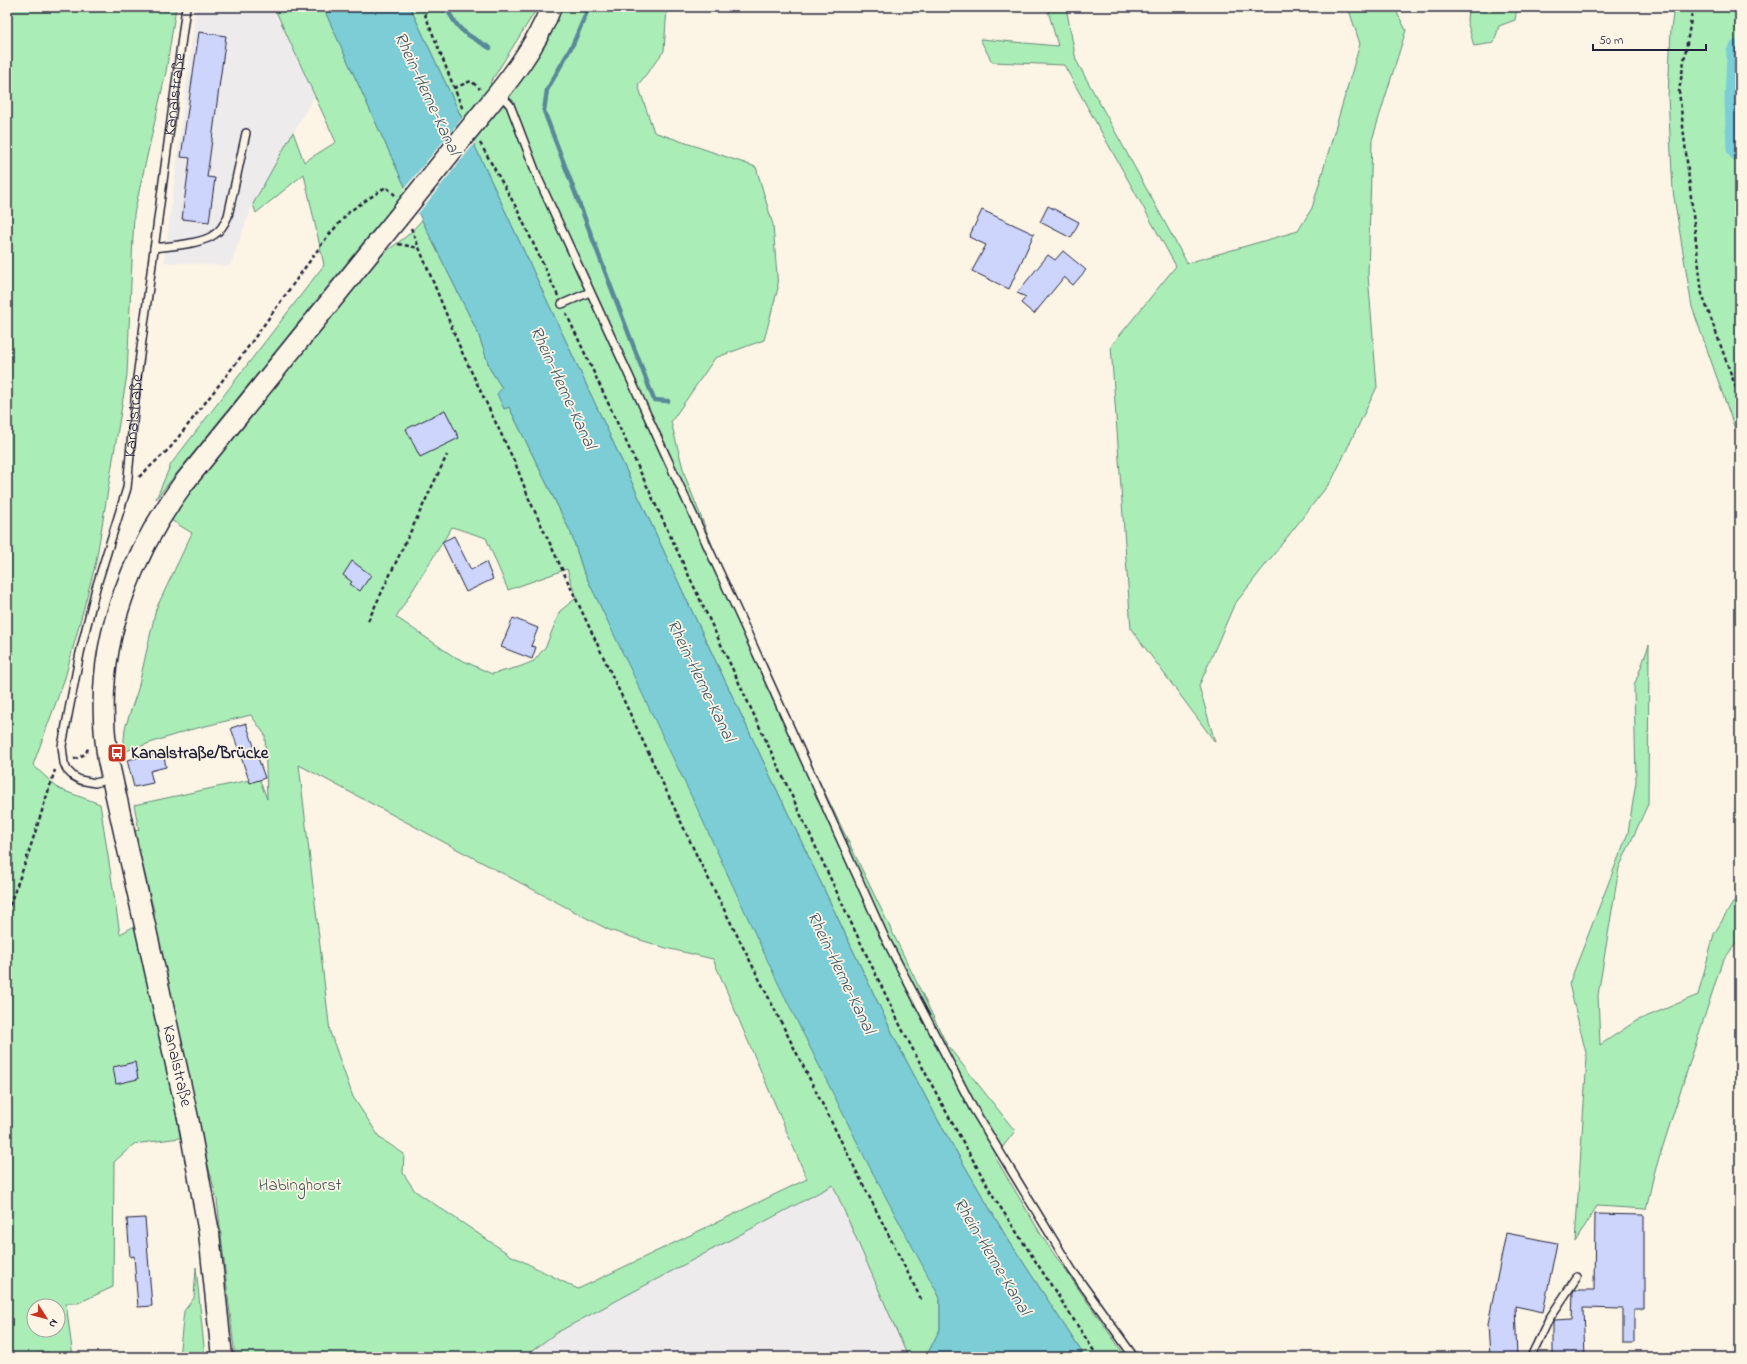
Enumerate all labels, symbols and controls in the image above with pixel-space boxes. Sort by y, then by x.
scale bar [1593,26,1706,52]
water label: Rhein-Herne-Kanal [386,28,467,162]
text: 50 m [1599,32,1623,50]
street label: Kanalstraße [157,51,192,137]
water label: Rhein-Herne-Kanal [522,322,603,456]
street label: Kanalstraße [117,373,150,458]
water label: Rhein-Herne-Kanal [659,615,742,748]
place label: Kanalstraße/Brücke [131,741,270,766]
bus stop icon: Kanalstraße/Brücke [106,742,128,764]
water label: Rhein-Herne-Kanal [799,907,882,1040]
street label: Kanalstraße [155,1023,199,1110]
park label: Habinghorst [259,1173,342,1200]
water label: Rhein-Herne-Kanal [946,1193,1037,1323]
north arrow [26,1298,66,1338]
text: N [45,1316,62,1331]

